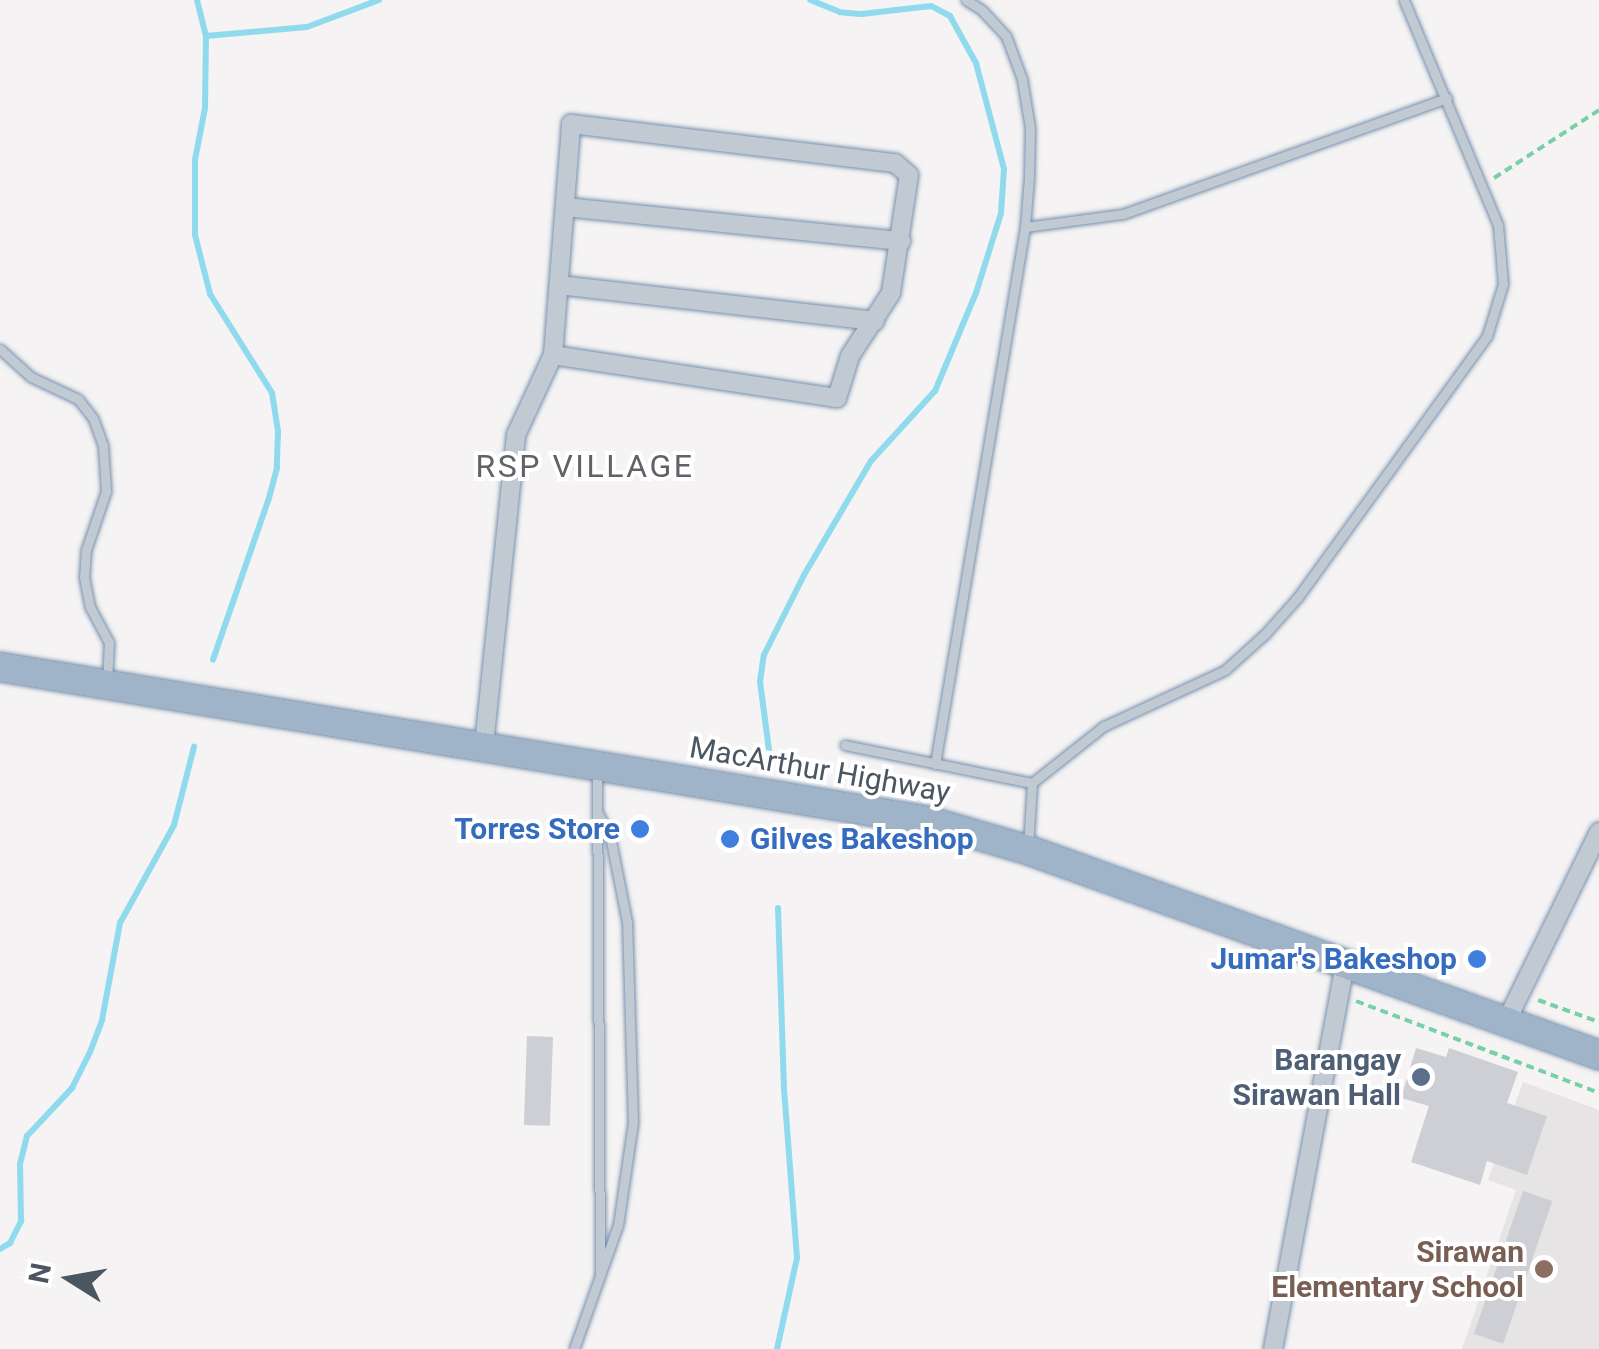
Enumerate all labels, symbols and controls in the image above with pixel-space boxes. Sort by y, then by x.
district label: RSP VILLAGE [476,447,694,485]
street label: MacArthur Highway [687,729,953,811]
place label: Torres Store [454,811,620,847]
marker: Torres Store [629,818,651,840]
place label: Gilves Bakeshop [750,821,974,857]
marker: Gilves Bakeshop [719,828,741,850]
place label: Jumar's Bakeshop [1211,941,1457,977]
marker: Jumar's Bakeshop [1466,948,1488,970]
place label: Barangay Sirawan Hall [1233,1042,1401,1112]
marker: Barangay Sirawan Hall [1410,1066,1432,1088]
north arrow [20,1229,120,1329]
place label: Sirawan Elementary School [1271,1234,1524,1304]
marker: Sirawan Elementary School [1533,1258,1555,1280]
text: N [22,1260,58,1286]

